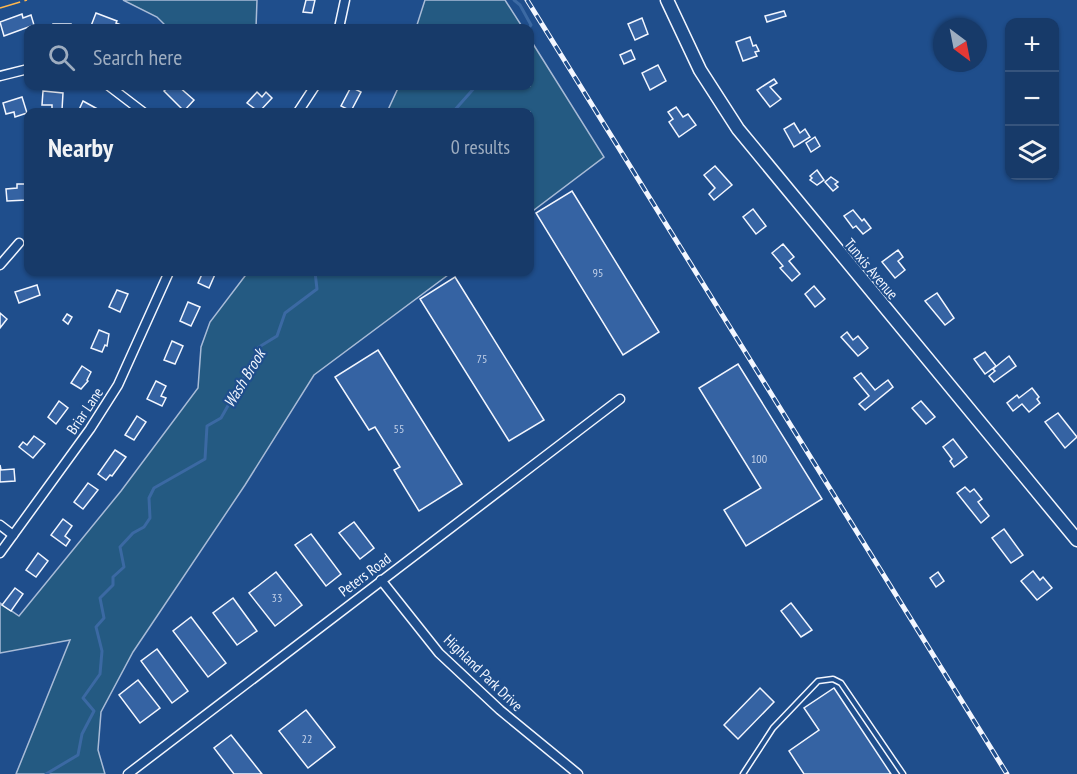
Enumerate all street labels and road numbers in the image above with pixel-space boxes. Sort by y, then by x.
street label: Tunxis Avenue [840,234,902,303]
street label: Briar Lane [62,384,107,438]
street label: Peters Road [335,549,395,600]
street label: Highland Park Drive [440,630,527,715]

